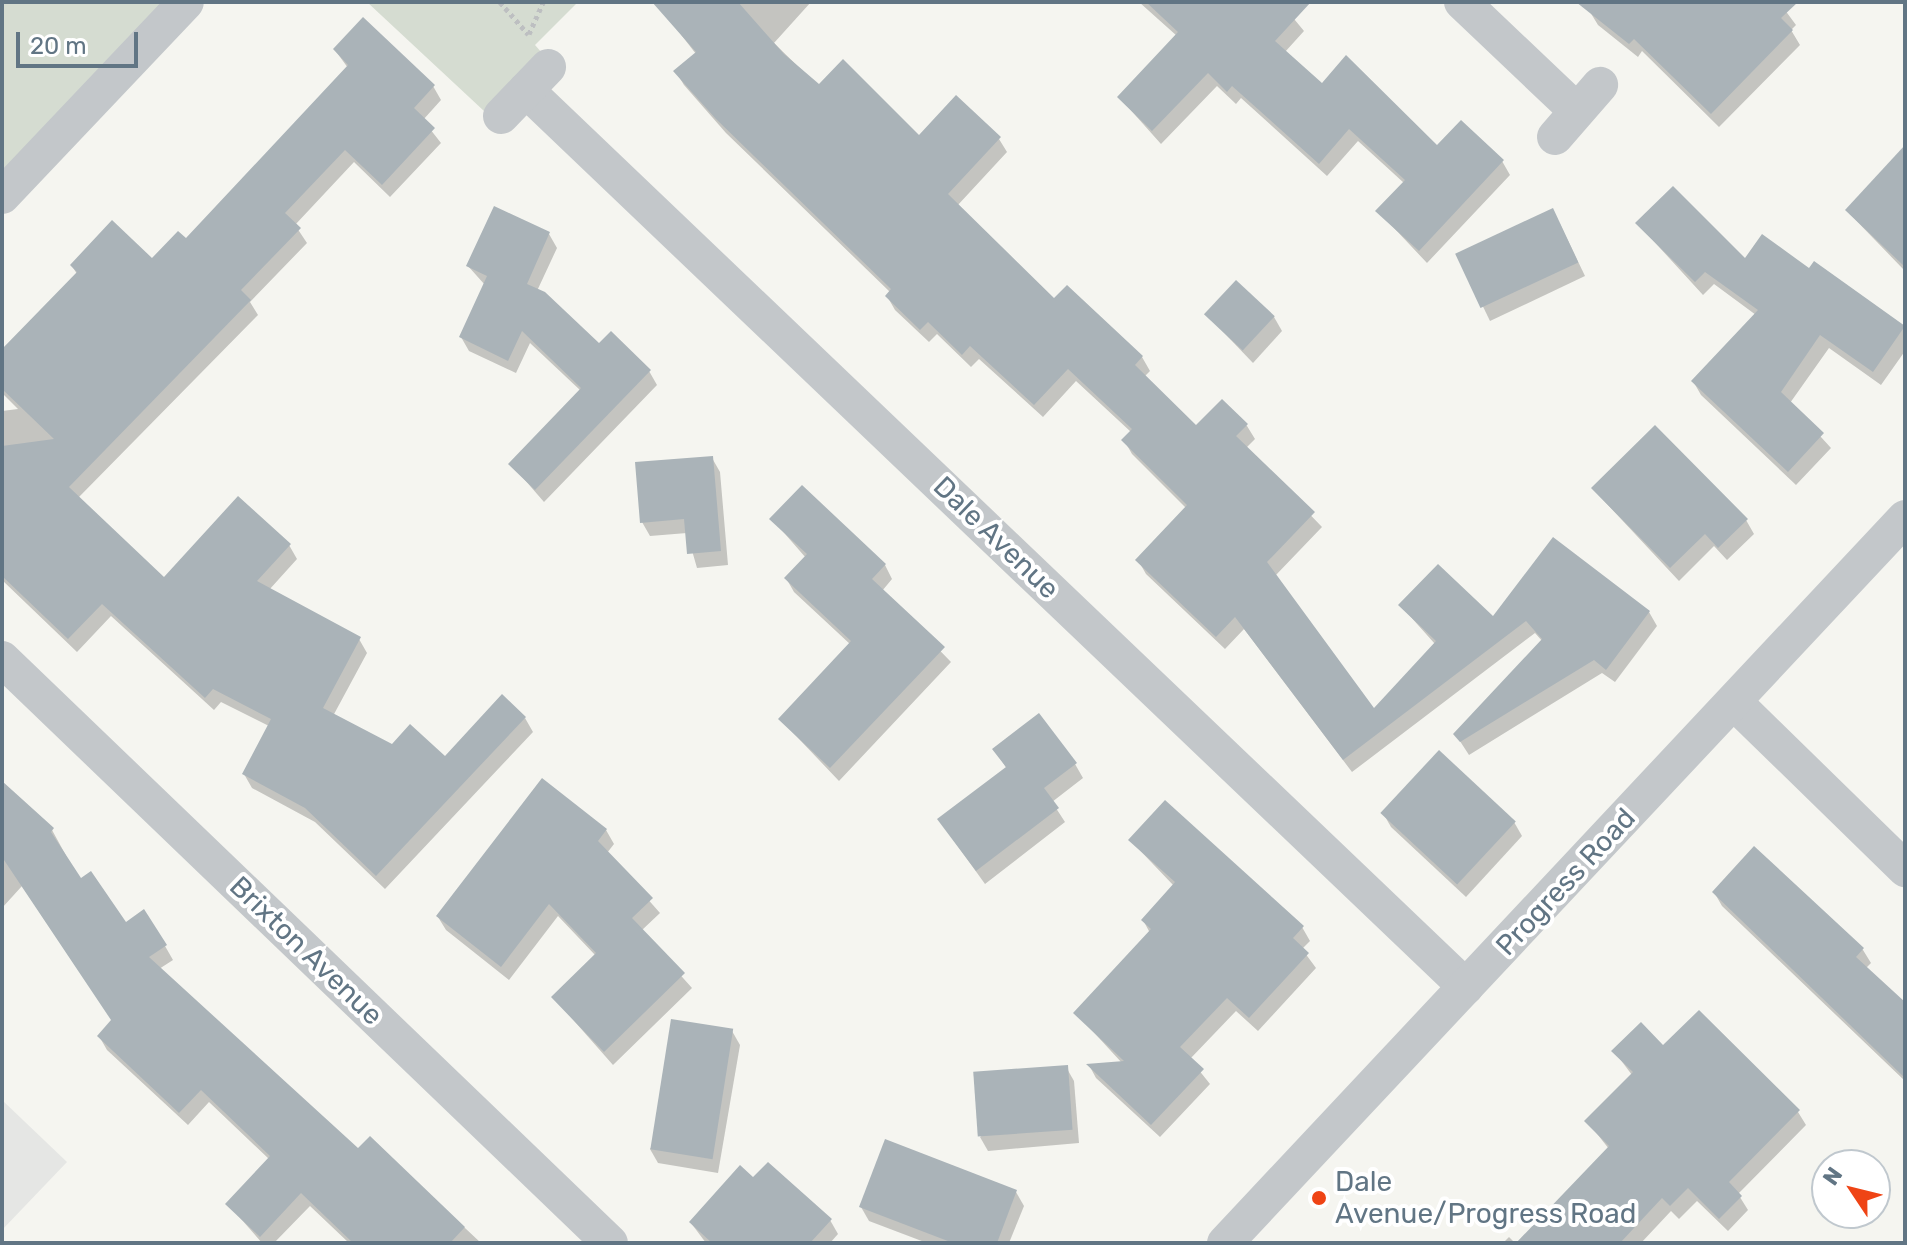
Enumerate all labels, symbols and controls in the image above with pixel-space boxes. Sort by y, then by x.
scale bar [20,16,142,66]
text: 20 m [30,32,87,60]
street label: Dale Avenue [926,470,1066,606]
street label: Progress Road [1489,801,1643,963]
street label: Brixton Avenue [222,869,390,1033]
north arrow [1811,1149,1891,1229]
text: N [1817,1162,1848,1190]
place label: Dale Avenue/Progress Road [1335,1165,1636,1231]
marker: Dale Avenue/Progress Road [1310,1189,1328,1207]

